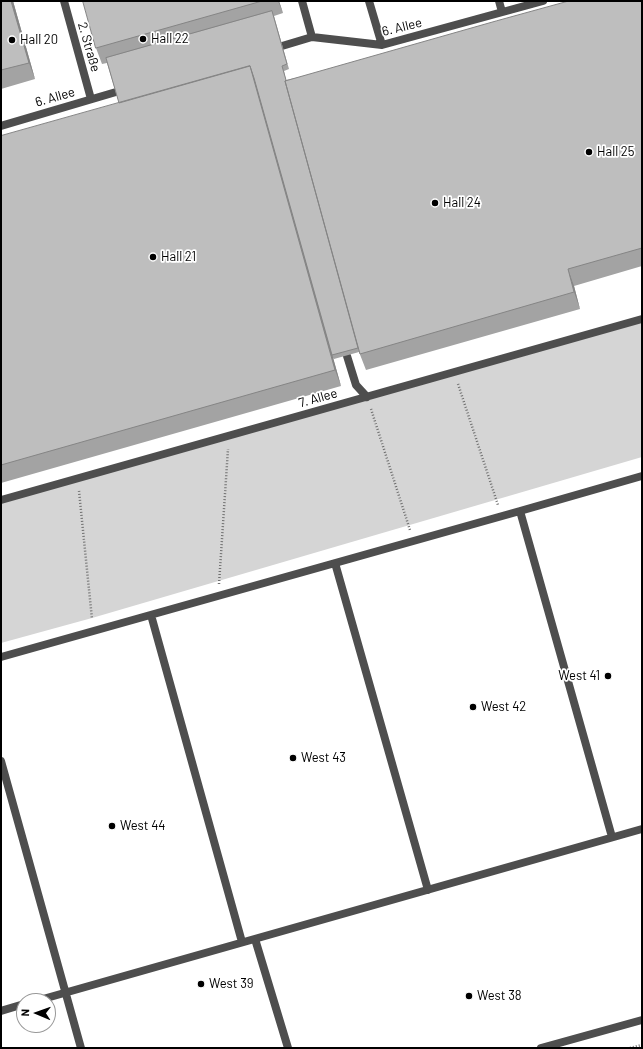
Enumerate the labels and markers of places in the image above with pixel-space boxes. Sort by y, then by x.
place label: Hall 22 [151,31,189,47]
place label: Hall 20 [20,32,58,48]
marker: Hall 22 [138,34,148,44]
marker: Hall 20 [7,35,17,45]
place label: Hall 25 [597,144,634,160]
marker: Hall 25 [584,147,594,157]
place label: Hall 24 [443,195,481,211]
marker: Hall 24 [430,198,440,208]
place label: Hall 21 [161,249,196,265]
marker: Hall 21 [148,252,158,262]
place label: West 41 [558,668,600,684]
marker: West 41 [603,671,613,681]
place label: West 42 [481,699,526,715]
marker: West 42 [468,702,478,712]
place label: West 43 [301,750,346,766]
marker: West 43 [288,753,298,763]
place label: West 44 [120,818,165,834]
marker: West 44 [107,821,117,831]
place label: West 39 [209,976,254,992]
marker: West 39 [196,979,206,989]
place label: West 38 [477,988,522,1004]
marker: West 38 [464,991,474,1001]

